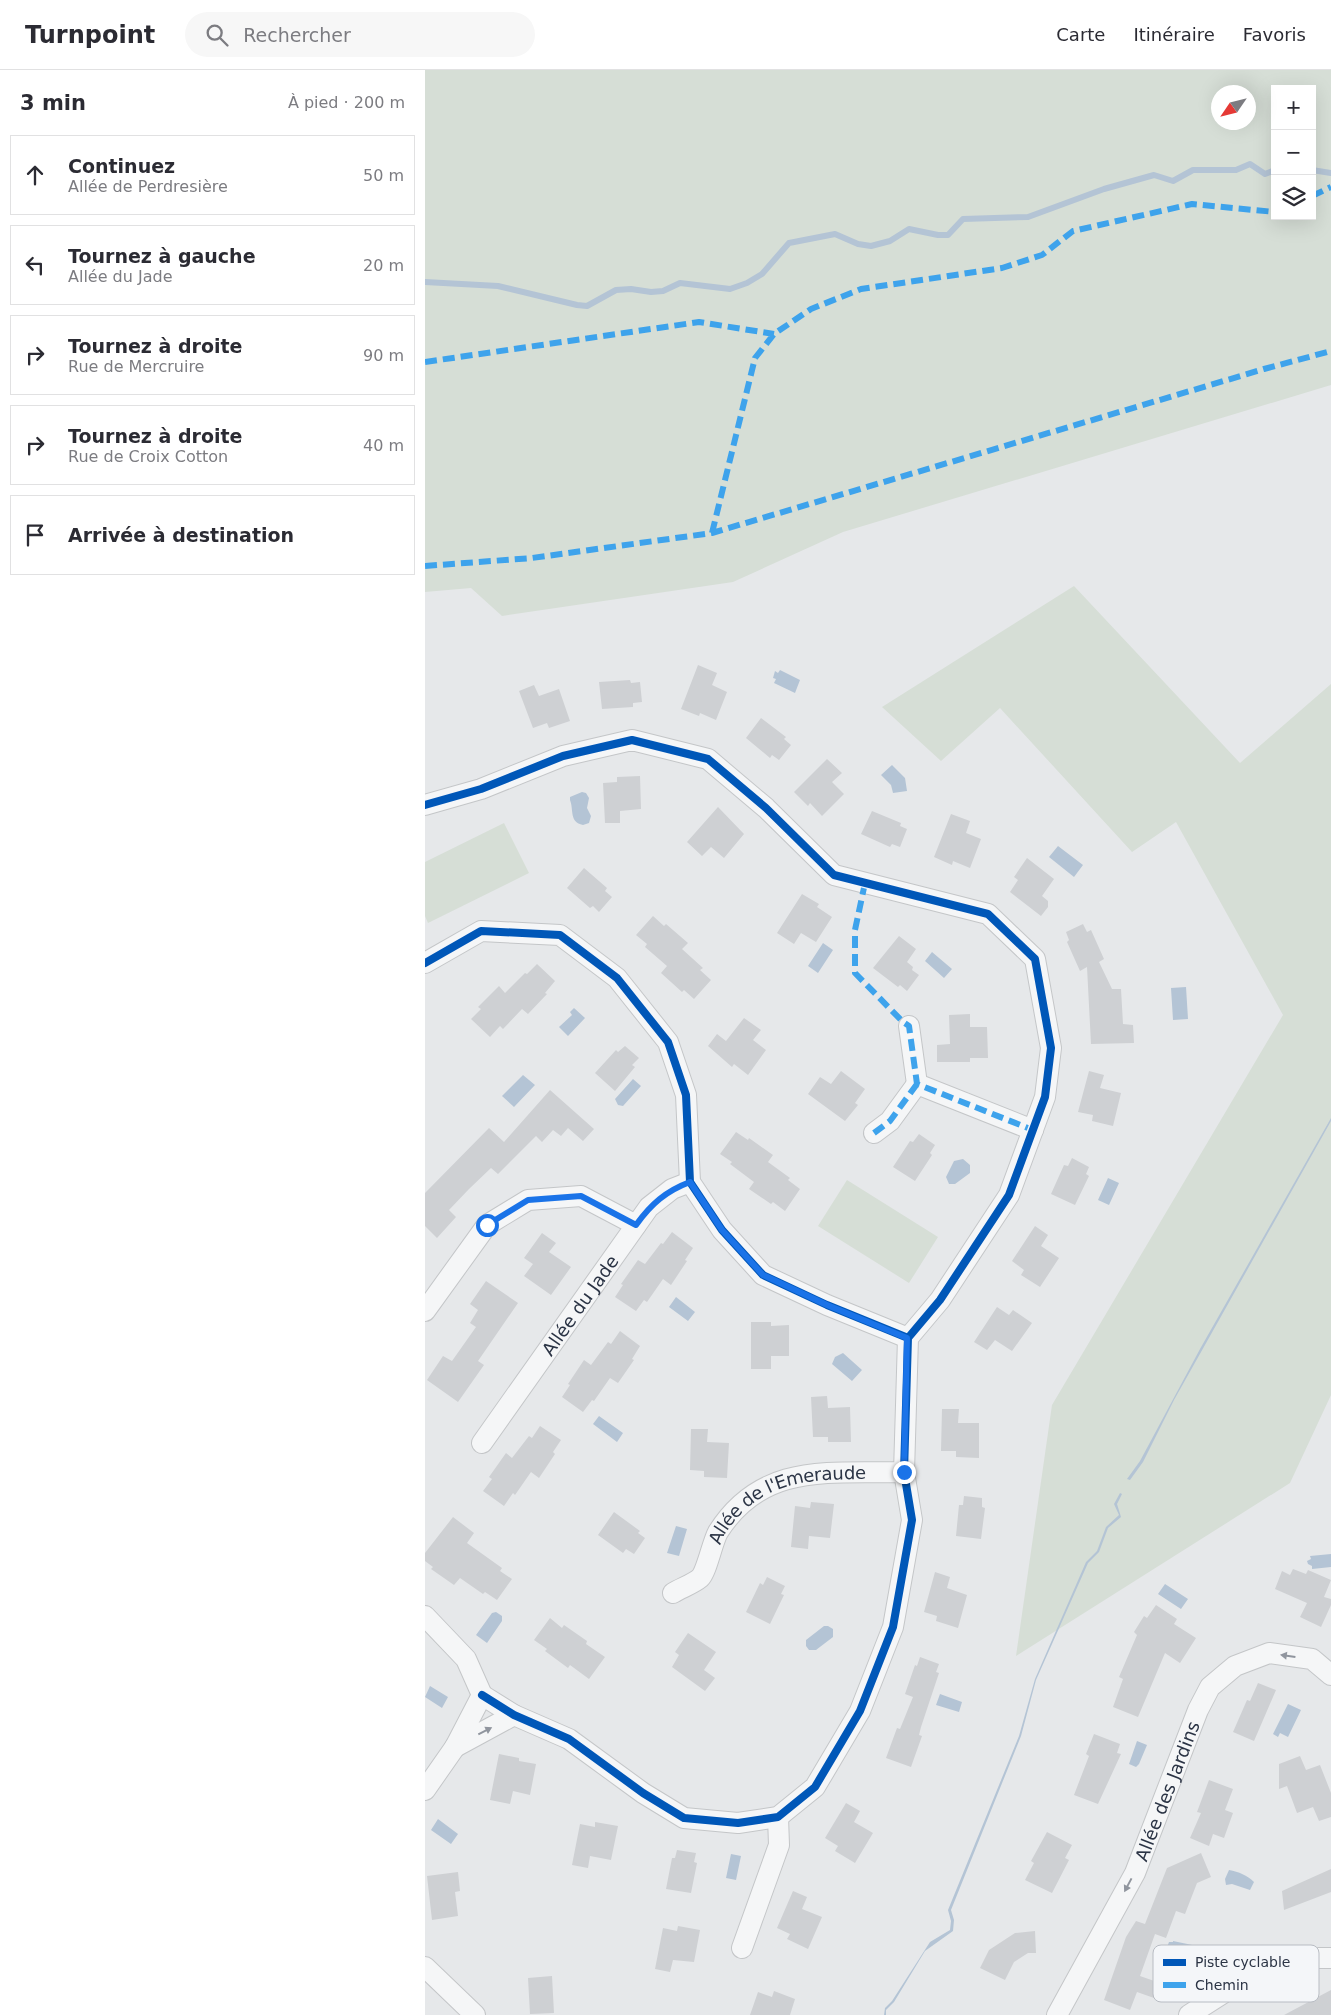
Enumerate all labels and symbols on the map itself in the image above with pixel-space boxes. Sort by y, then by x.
north arrow [1211,85,1256,130]
route start [476,1214,499,1237]
street label: Allée du Jade [537,1251,622,1359]
route end [893,1461,916,1484]
street label: Allée de l'Emeraude [704,1462,866,1547]
one-way arrow [1280,1652,1296,1660]
street label: Allée des Jardins [1130,1718,1203,1864]
one-way arrow [478,1727,492,1735]
one-way arrow [1124,1878,1133,1892]
legend [1153,1945,1319,2002]
text: Piste cyclable [1195,1954,1290,1970]
text: Chemin [1195,1977,1249,1993]

